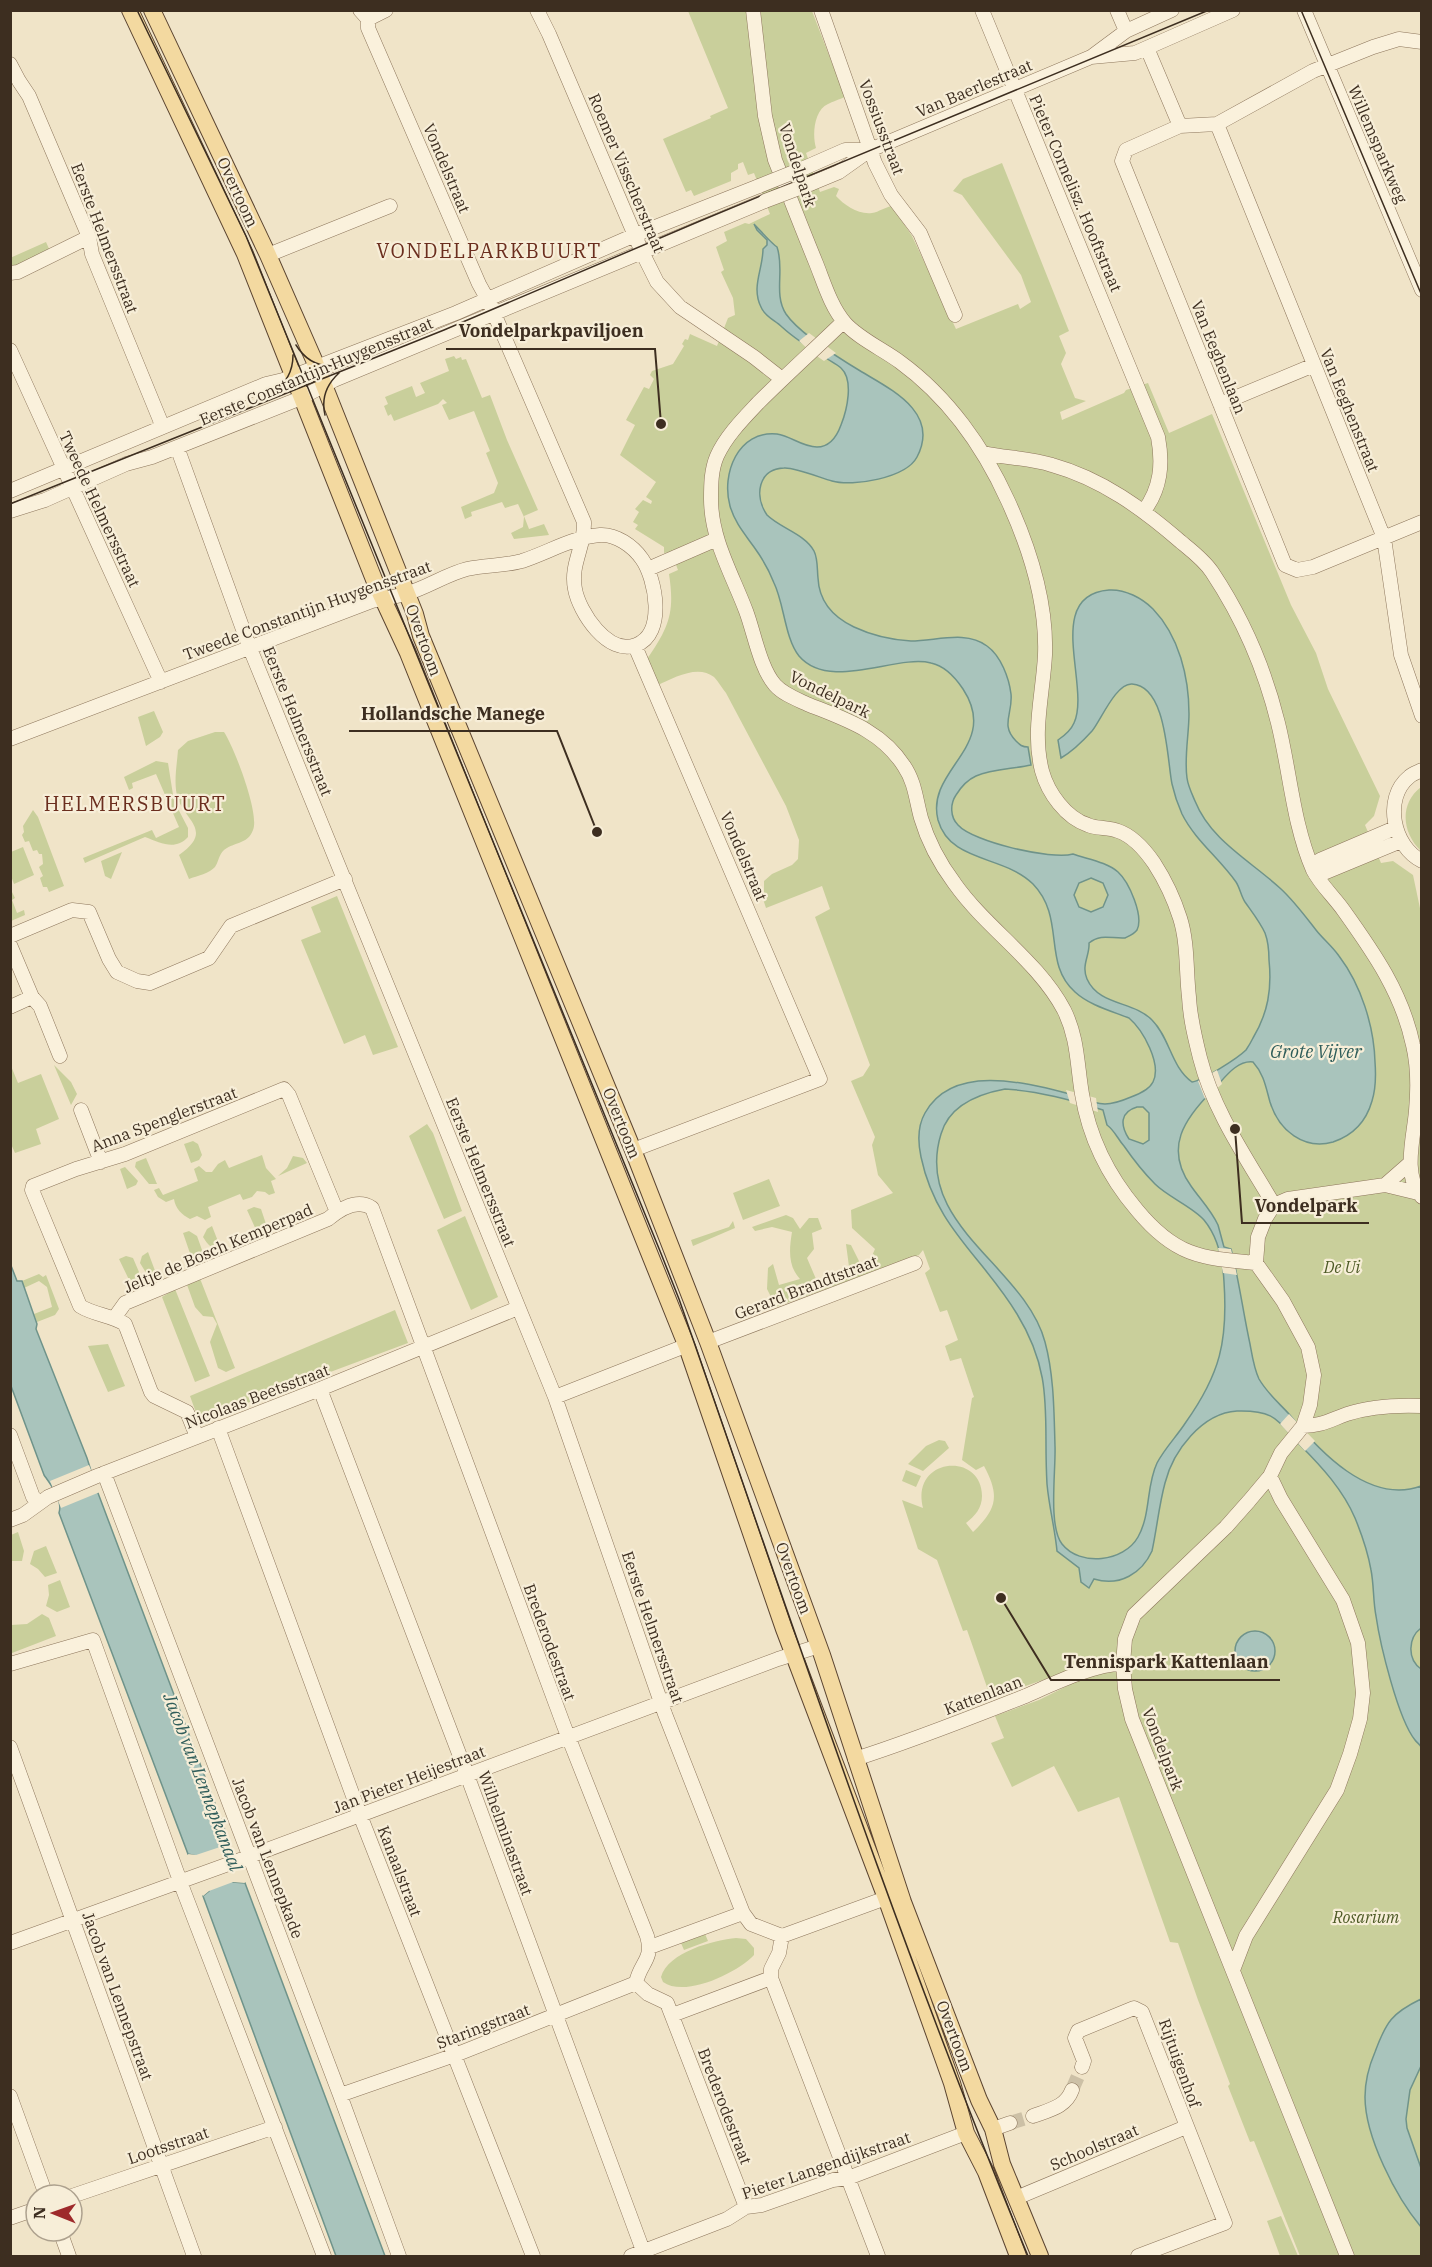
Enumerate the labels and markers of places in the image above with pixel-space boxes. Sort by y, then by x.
callout: Vondelparkpaviljoen [446,313,655,349]
callout: Hollandsche Manege [349,695,557,731]
callout: Vondelpark [1242,1187,1369,1223]
callout: Tennispark Kattenlaan [1051,1644,1280,1680]

